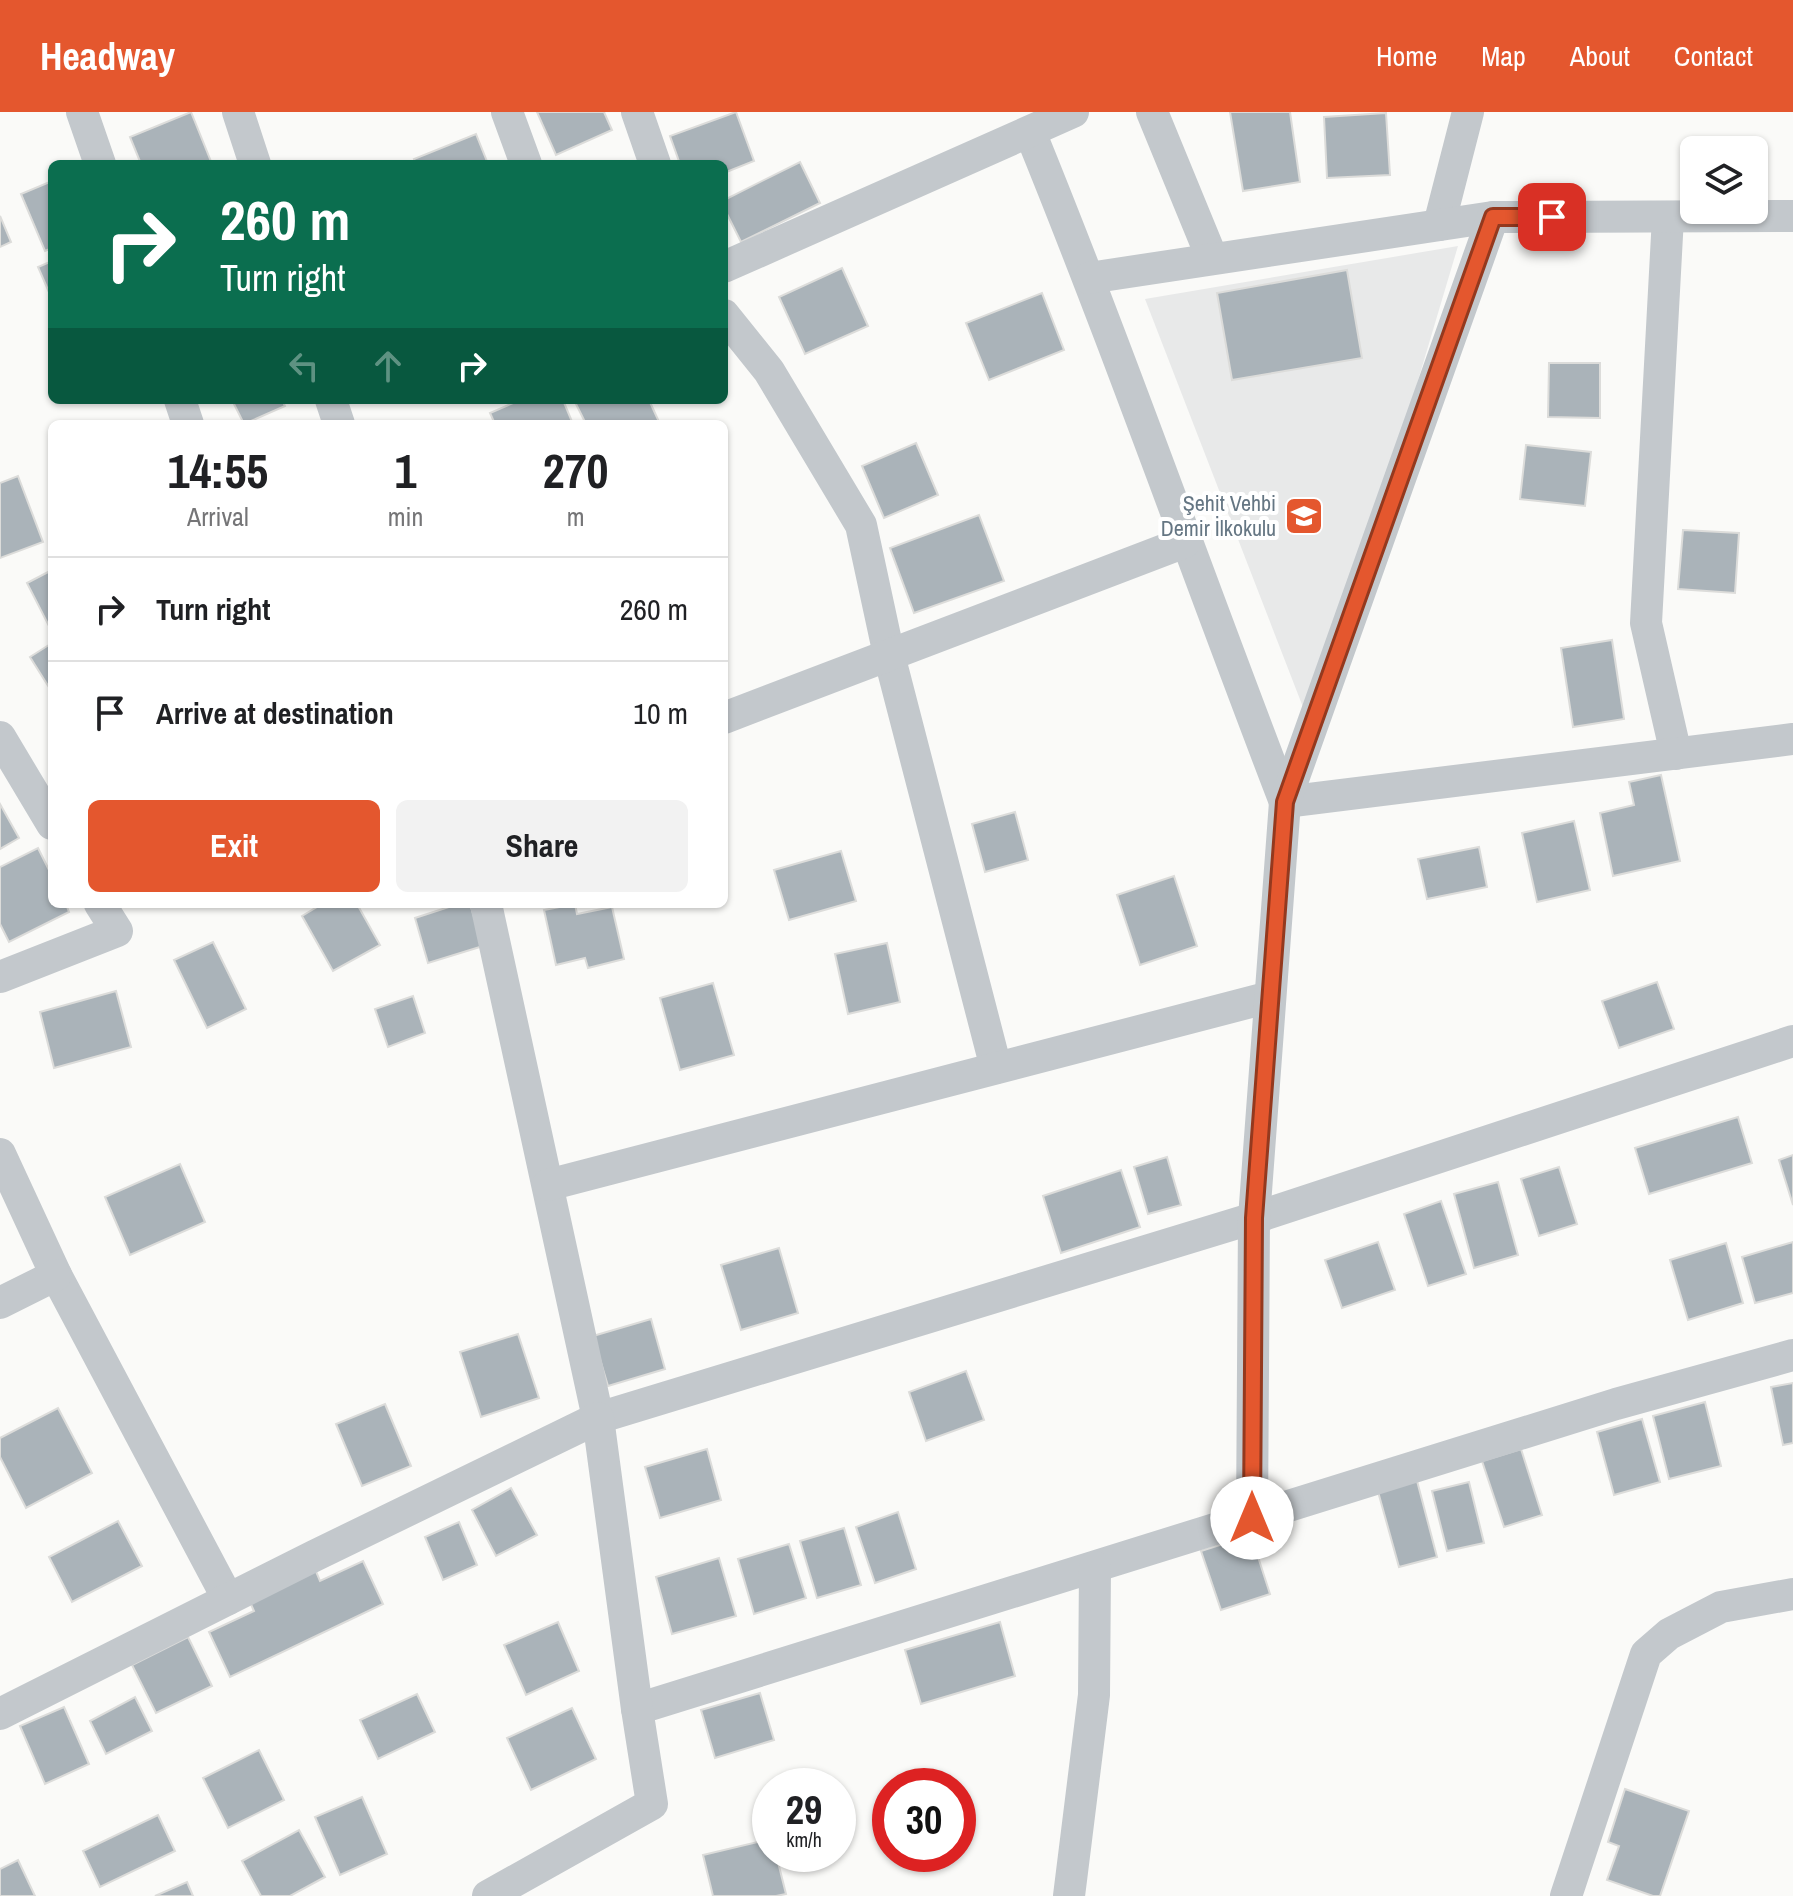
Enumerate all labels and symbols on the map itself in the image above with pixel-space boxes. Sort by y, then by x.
pin [1518,183,1586,251]
place label: Şehit Vehbi Demir İlkokulu [1161,488,1276,543]
school or university icon: Şehit Vehbi Demir İlkokulu [1283,495,1325,537]
position arrow [1210,1476,1294,1560]
speed limit sign: 30 [872,1768,976,1872]

